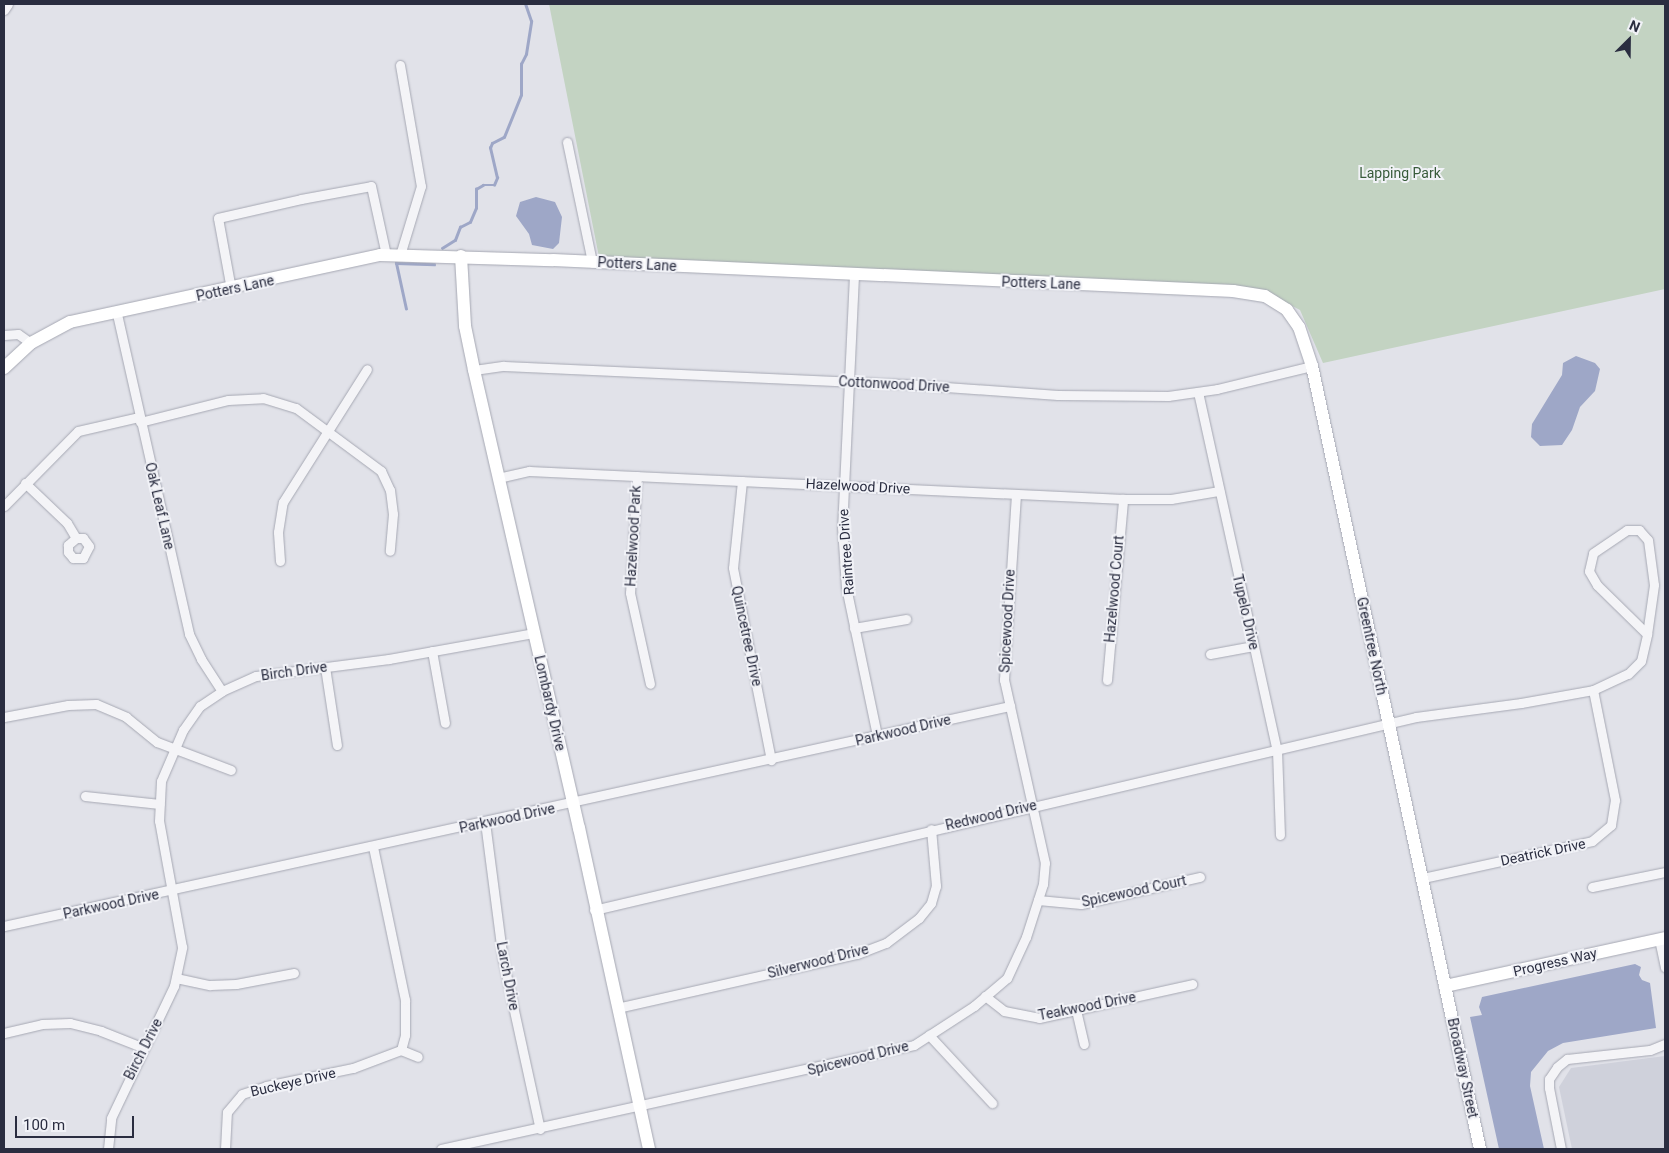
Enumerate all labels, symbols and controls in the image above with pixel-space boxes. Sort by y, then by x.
north arrow [1604,15,1654,65]
text: N [1627,17,1643,35]
park label: Lapping Park [1359,165,1441,181]
street label: Potters Lane [597,254,677,274]
street label: Potters Lane [195,272,275,304]
street label: Potters Lane [1001,273,1081,293]
street label: Cottonwood Drive [838,373,950,395]
street label: Oak Leaf Lane [142,461,178,551]
street label: Hazelwood Drive [805,475,911,497]
street label: Hazelwood Park [622,485,644,587]
street label: Raintree Drive [835,508,857,596]
street label: Hazelwood Court [1101,535,1127,643]
street label: Spicewood Drive [996,569,1018,673]
street label: Tupelo Drive [1229,573,1263,651]
street label: Quincetree Drive [728,584,766,688]
street label: Greentree North [1353,596,1391,696]
street label: Lombardy Drive [531,654,569,752]
street label: Birch Drive [260,658,328,684]
street label: Parkwood Drive [854,711,952,749]
street label: Redwood Drive [944,796,1038,834]
street label: Parkwood Drive [458,800,556,836]
street label: Deatrick Drive [1499,835,1587,869]
street label: Spicewood Court [1080,872,1188,910]
street label: Parkwood Drive [62,886,160,922]
street label: Larch Drive [493,940,523,1012]
street label: Silverwood Drive [766,940,870,982]
street label: Progress Way [1511,944,1599,980]
street label: Teakwood Drive [1037,988,1137,1024]
street label: Birch Drive [120,1015,166,1083]
street label: Broadway Street [1444,1016,1482,1120]
street label: Spicewood Drive [806,1037,910,1079]
street label: Buckeye Drive [249,1064,337,1100]
scale bar [18,1106,136,1138]
text: 100 m [23,1116,65,1134]

